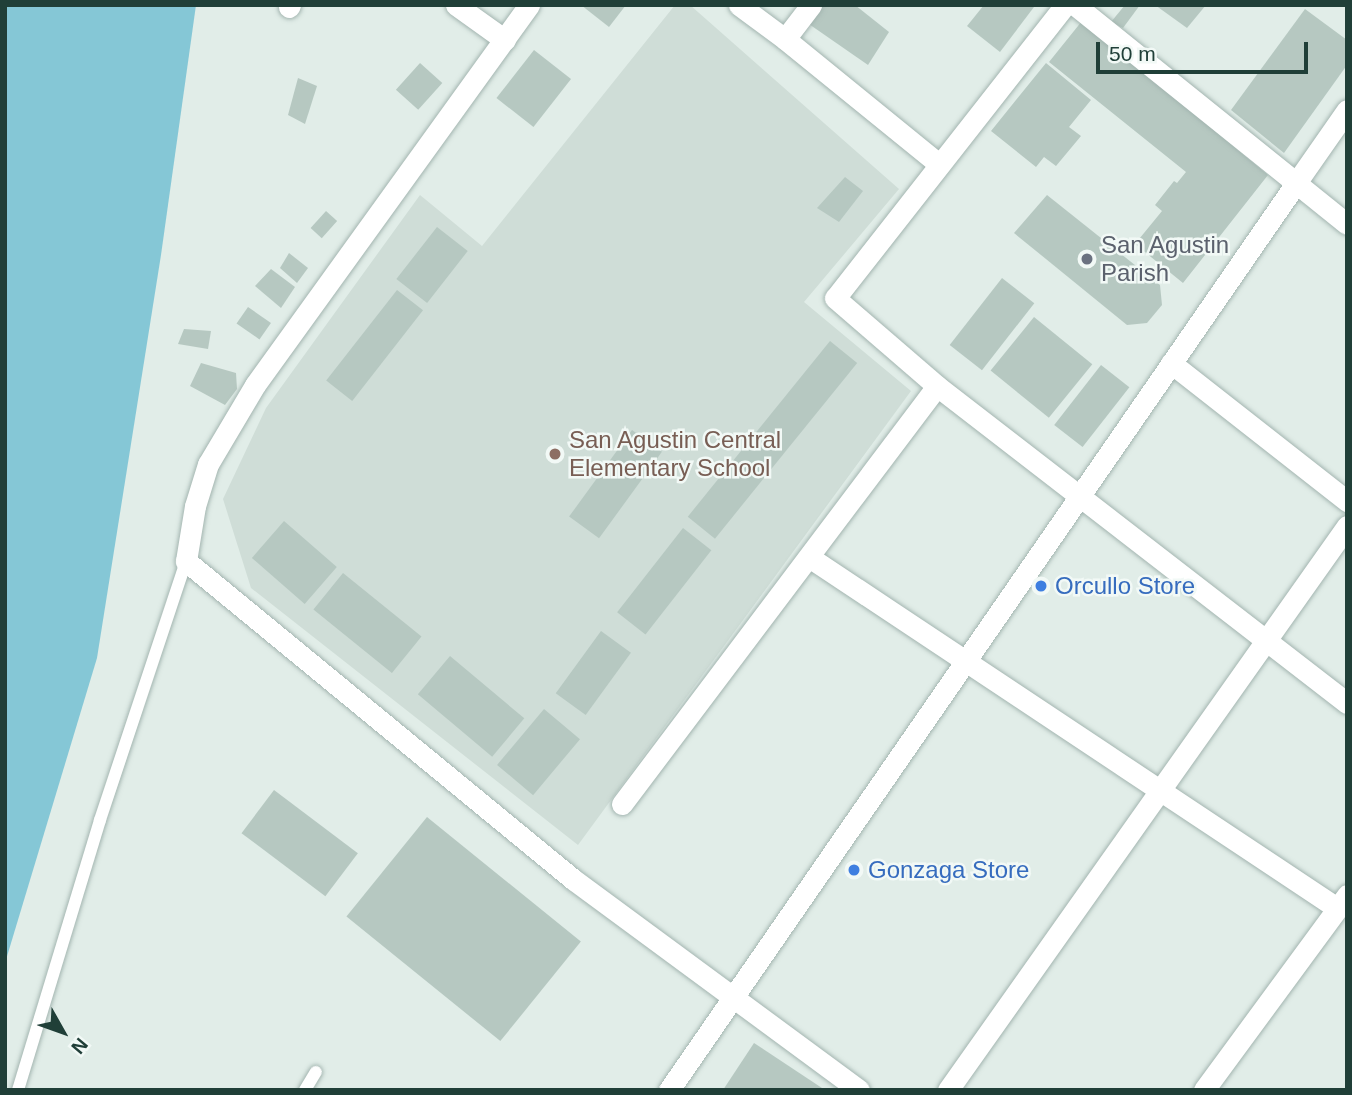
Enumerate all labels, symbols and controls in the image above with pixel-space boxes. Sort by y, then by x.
scale bar [1100,28,1312,72]
text: 50 m [1109,42,1156,65]
place label: San Agustin Parish [1101,231,1230,287]
marker: San Agustin Parish [1079,251,1095,267]
place label: San Agustin Central Elementary School [569,426,782,482]
marker: San Agustin Central Elementary School [547,446,563,462]
place label: Orcullo Store [1055,572,1195,600]
marker: Orcullo Store [1033,578,1049,594]
place label: Gonzaga Store [868,856,1029,884]
marker: Gonzaga Store [846,862,862,878]
north arrow [28,997,98,1067]
text: N [67,1034,92,1058]

